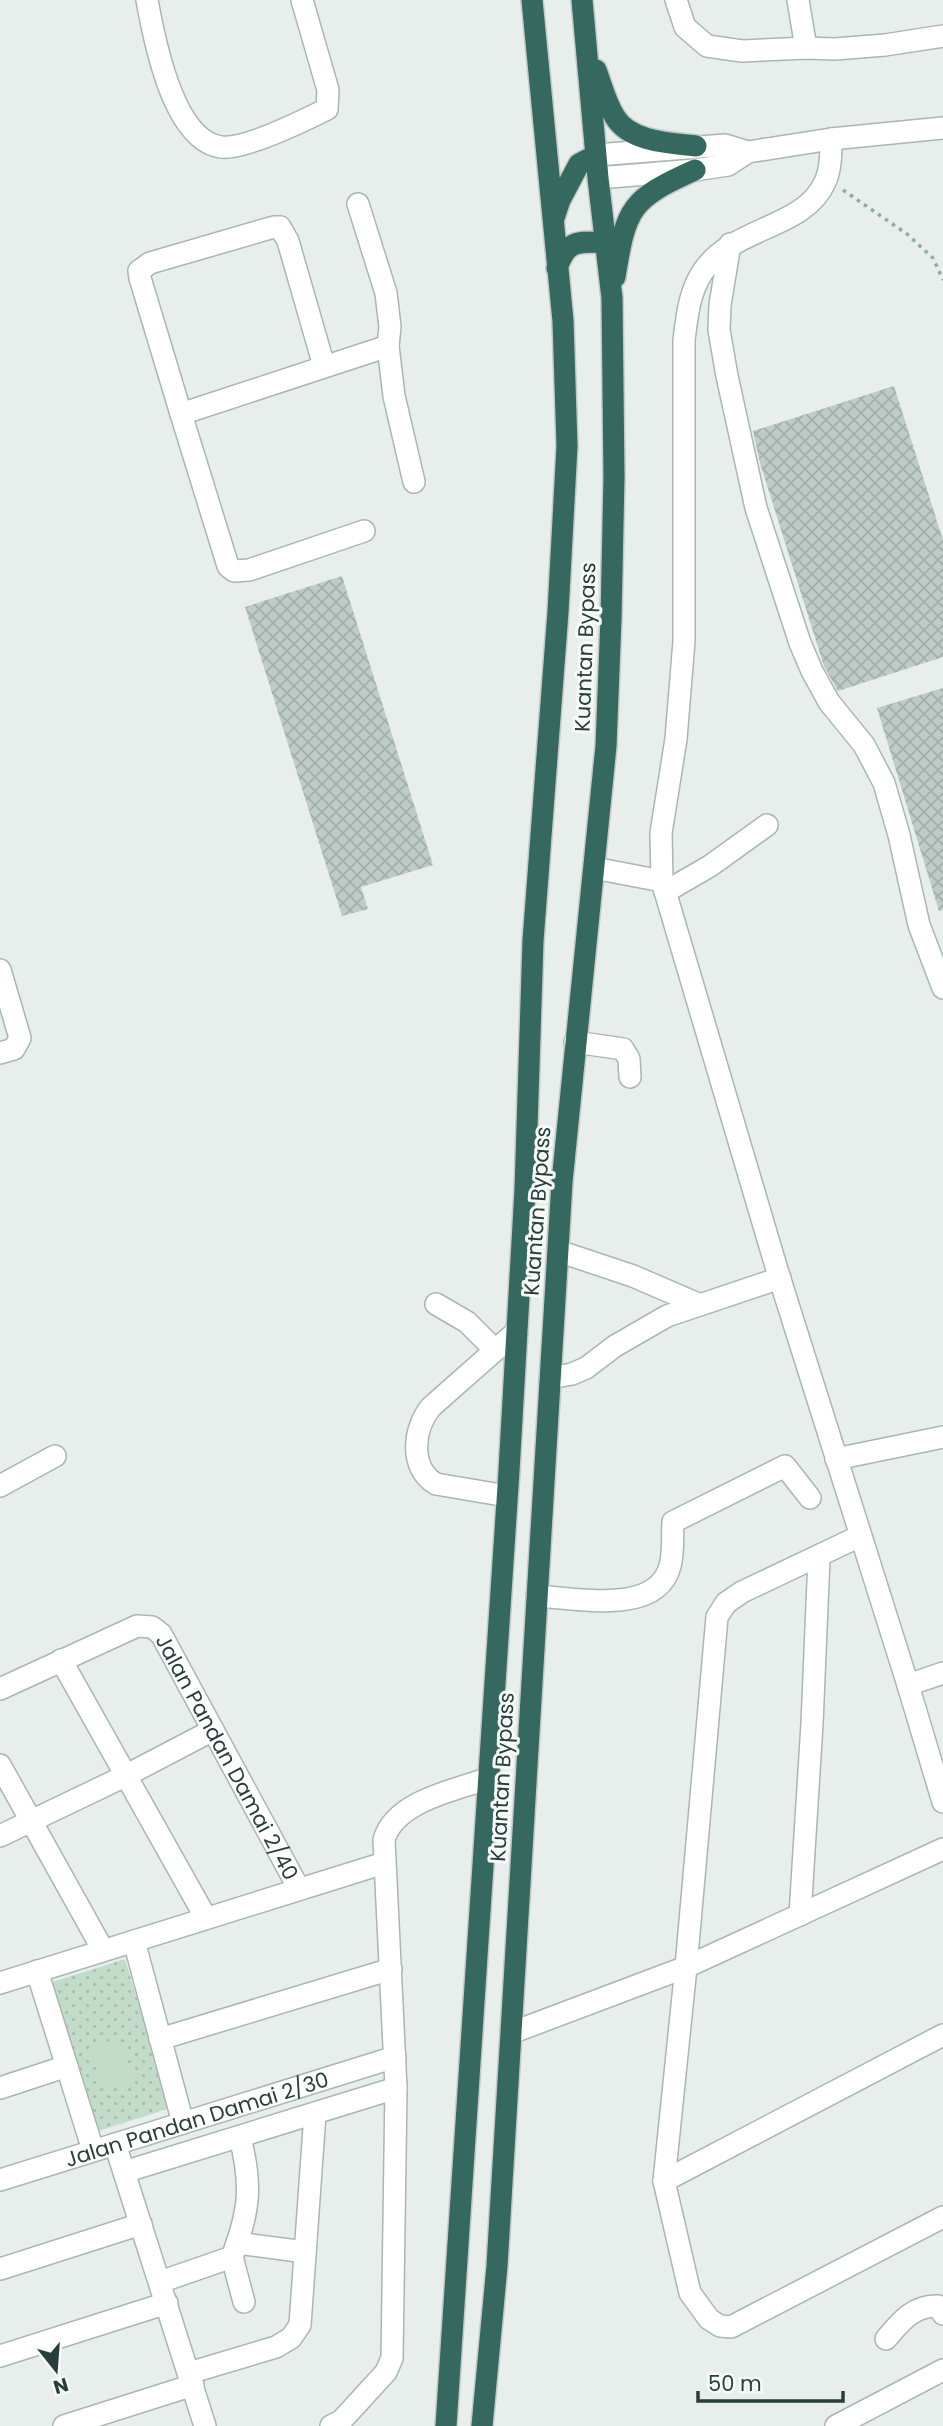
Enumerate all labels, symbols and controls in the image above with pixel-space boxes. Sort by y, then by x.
street label: Kuantan Bypass [568,562,602,732]
street label: Kuantan Bypass [517,1125,557,1297]
street label: Jalan Pandan Damai 2/40 [149,1629,306,1885]
street label: Kuantan Bypass [483,1692,521,1862]
street label: Jalan Pandan Damai 2/30 [61,2064,332,2173]
north arrow [21,2335,91,2405]
scale bar [698,2360,843,2404]
text: 50 m [708,2369,762,2398]
text: N [50,2371,72,2401]

